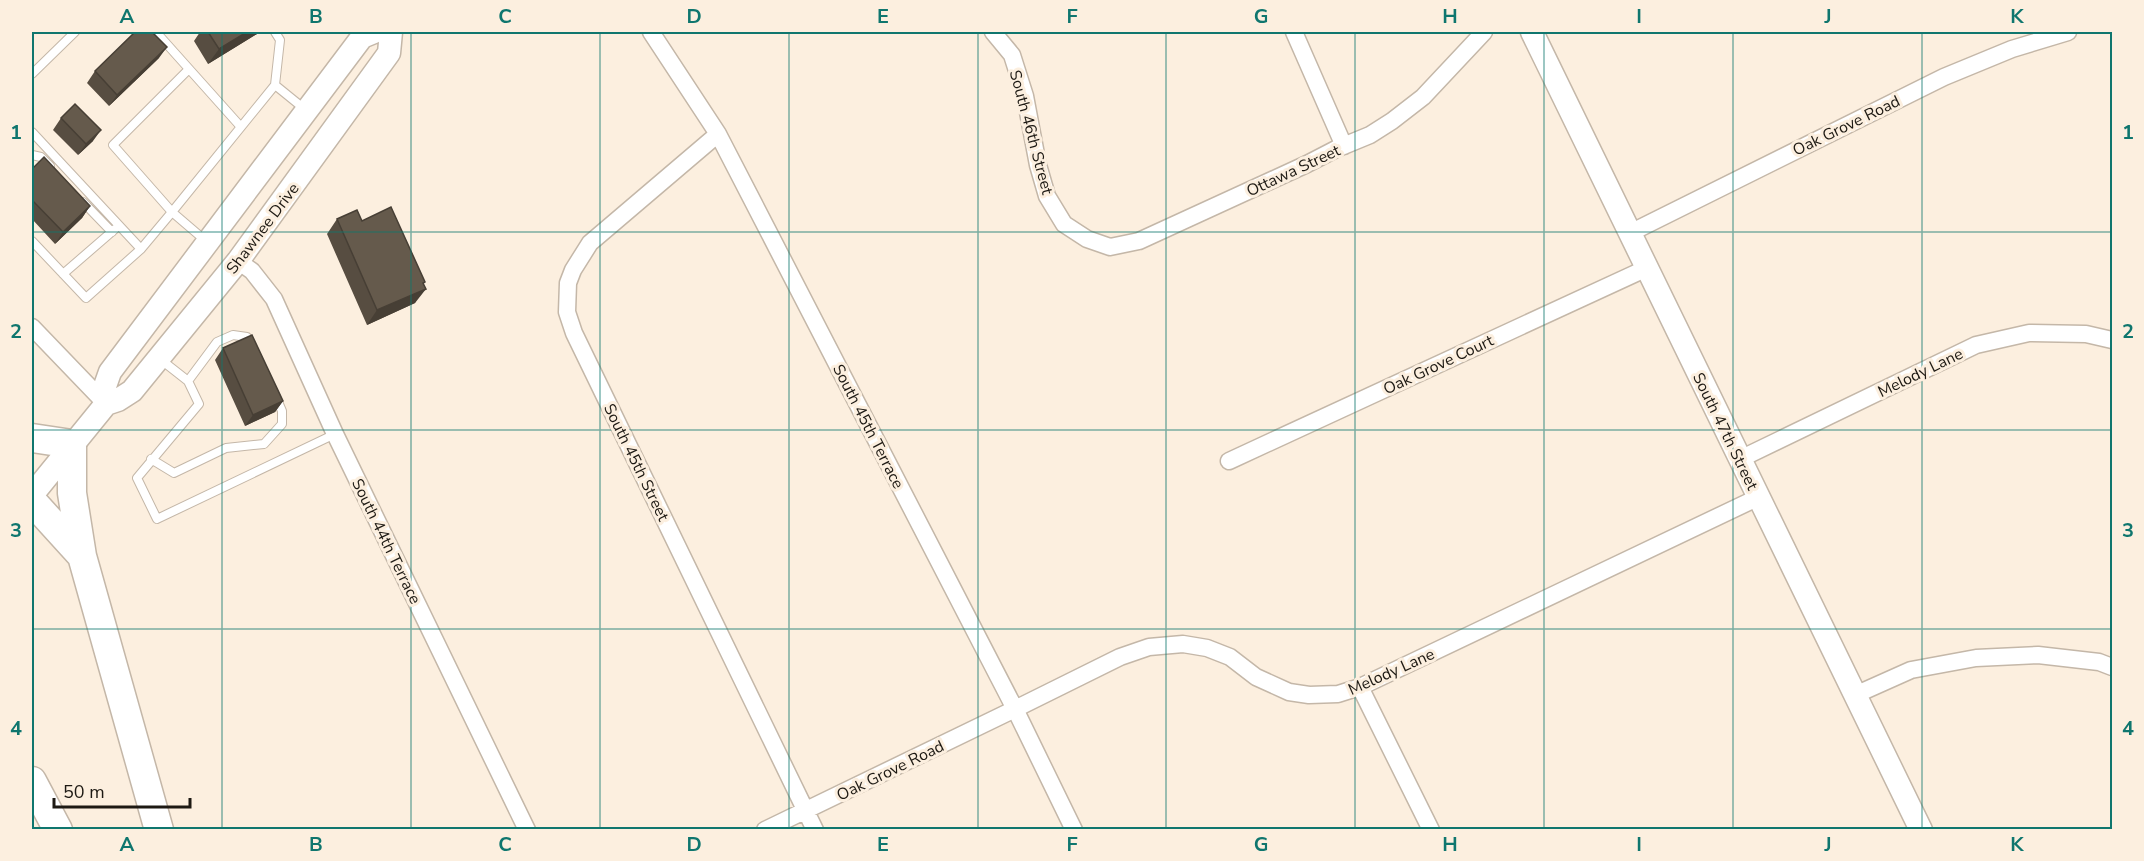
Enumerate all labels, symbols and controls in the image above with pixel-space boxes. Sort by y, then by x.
text: A [120,3,135,30]
text: B [309,3,323,30]
text: C [498,3,512,30]
text: D [686,3,702,30]
text: E [877,3,889,30]
text: F [1066,3,1078,30]
text: G [1254,3,1268,30]
text: H [1442,3,1458,30]
text: I [1636,3,1642,30]
text: J [1823,3,1832,30]
text: K [2010,3,2024,30]
street label: South 46th Street [1004,68,1058,197]
street label: Oak Grove Road [1789,90,1904,161]
text: 1 [10,119,22,146]
text: 1 [2122,119,2134,146]
street label: Ottawa Street [1243,139,1344,202]
street label: Shawnee Drive [221,178,304,279]
text: 2 [10,318,22,345]
text: 2 [2122,318,2134,345]
street label: Oak Grove Court [1380,330,1498,400]
street label: Melody Lane [1874,343,1967,403]
street label: South 45th Terrace [827,360,909,493]
street label: South 47th Street [1687,369,1763,494]
street label: South 45th Street [598,400,674,525]
street label: South 44th Terrace [346,475,426,608]
text: 3 [10,517,22,544]
text: 3 [2122,517,2134,544]
street label: Melody Lane [1345,643,1438,701]
text: 4 [10,715,22,742]
text: 4 [2122,715,2134,742]
street label: Oak Grove Road [833,735,948,806]
scale bar [54,771,190,809]
text: 50 m [63,780,105,804]
text: A [120,831,135,858]
text: B [309,831,323,858]
text: C [498,831,512,858]
text: D [686,831,702,858]
text: E [877,831,889,858]
text: F [1066,831,1078,858]
text: G [1254,831,1268,858]
text: H [1442,831,1458,858]
text: I [1636,831,1642,858]
text: J [1823,831,1832,858]
text: K [2010,831,2024,858]

